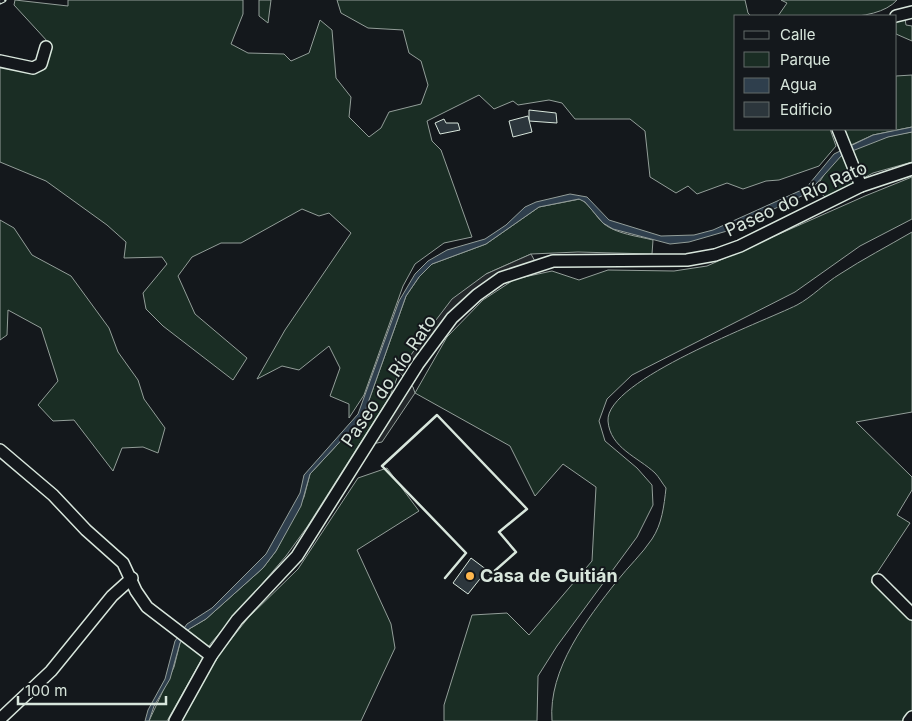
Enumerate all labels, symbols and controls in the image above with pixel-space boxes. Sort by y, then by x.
legend [734,15,897,130]
text: Calle [780,25,815,44]
text: Parque [780,50,830,69]
text: Agua [780,75,817,94]
text: Edificio [780,100,832,119]
street label: Paseo do Río Rato [721,156,870,241]
street label: Paseo do Río Rato [337,311,440,451]
place label: Casa de Guitián [480,565,618,586]
marker: Casa de Guitián [464,570,476,582]
scale bar [18,674,165,706]
text: 100 m [25,681,67,700]

